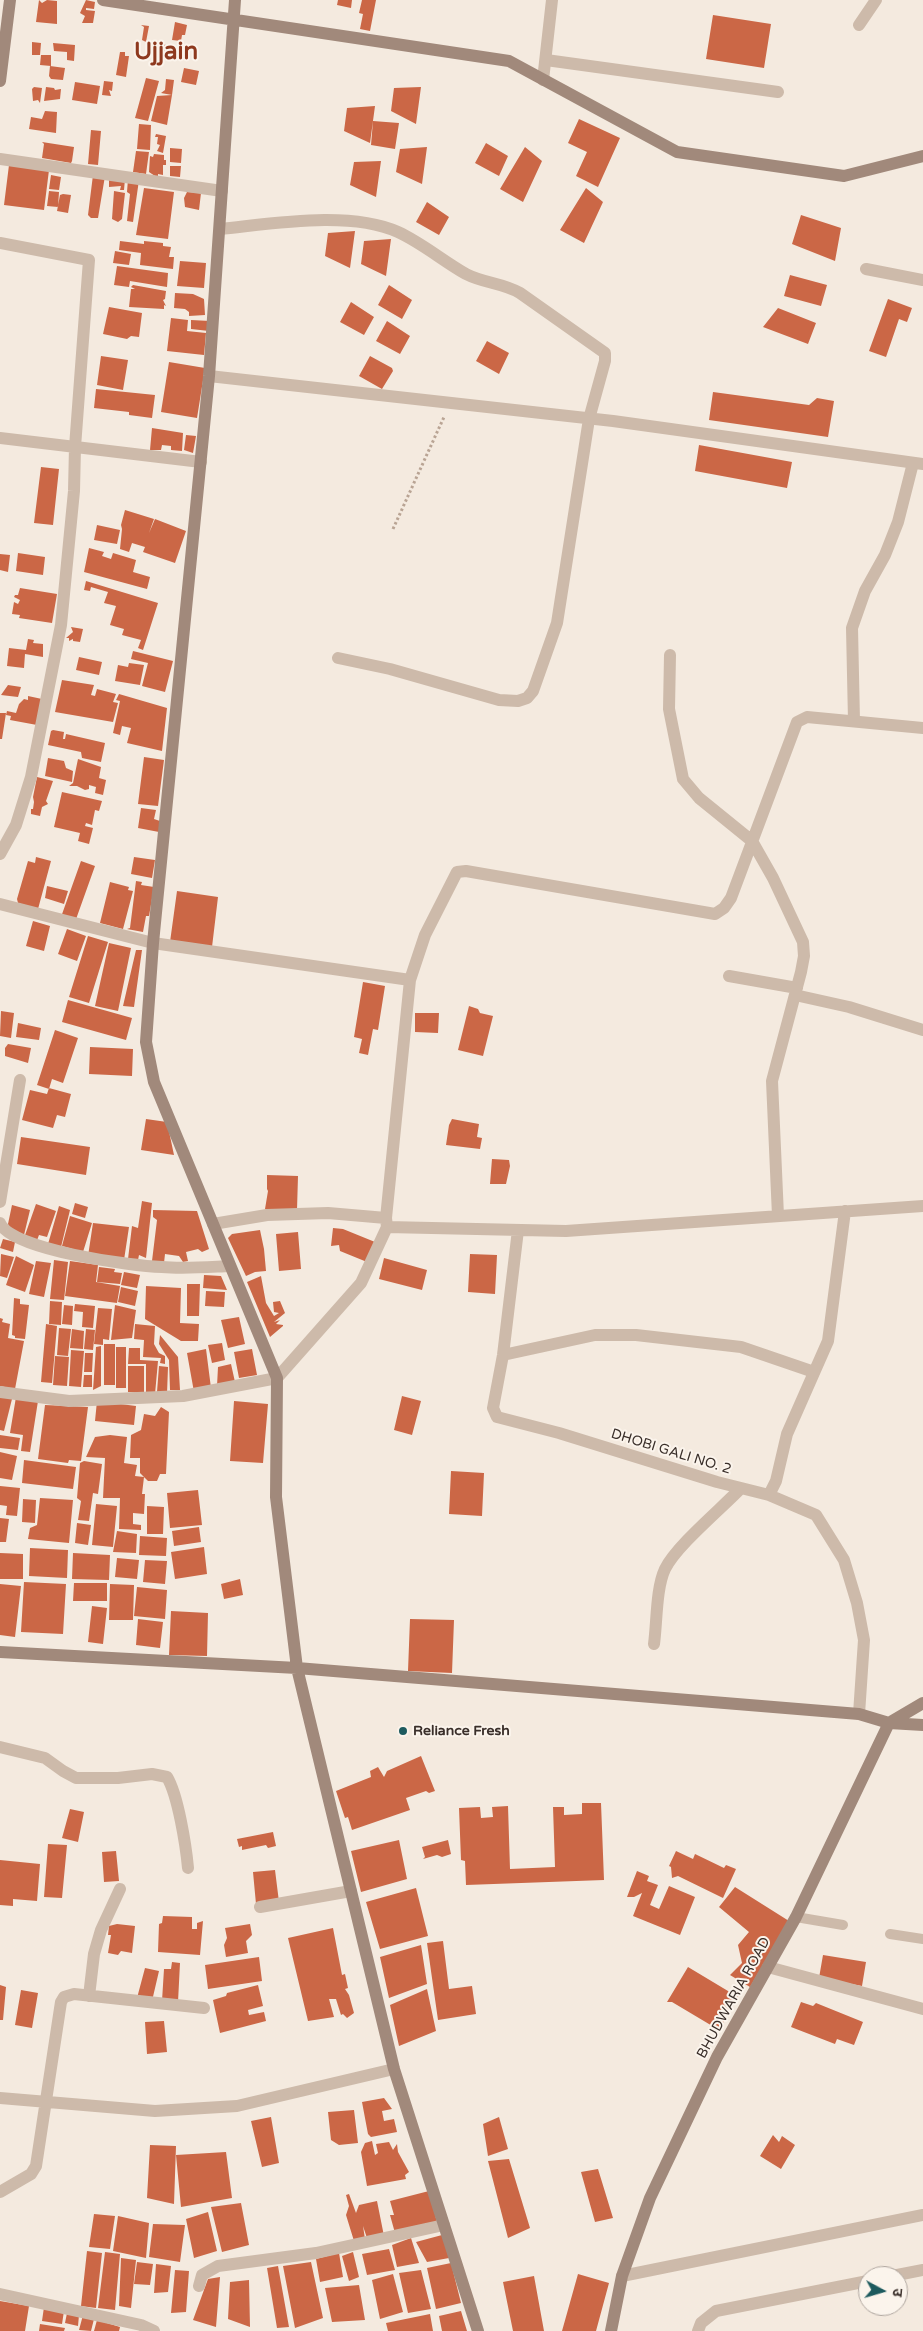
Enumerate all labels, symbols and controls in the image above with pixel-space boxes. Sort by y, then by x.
district label: Ujjain [134,39,198,67]
street label: DHOBI GALI NO. 2 [609,1426,733,1478]
place label: Reliance Fresh [413,1723,510,1739]
marker: Reliance Fresh [397,1725,409,1737]
street label: BHUDWARIA ROAD [694,1934,774,2062]
north arrow [858,2266,908,2316]
text: उ [889,2288,906,2297]

